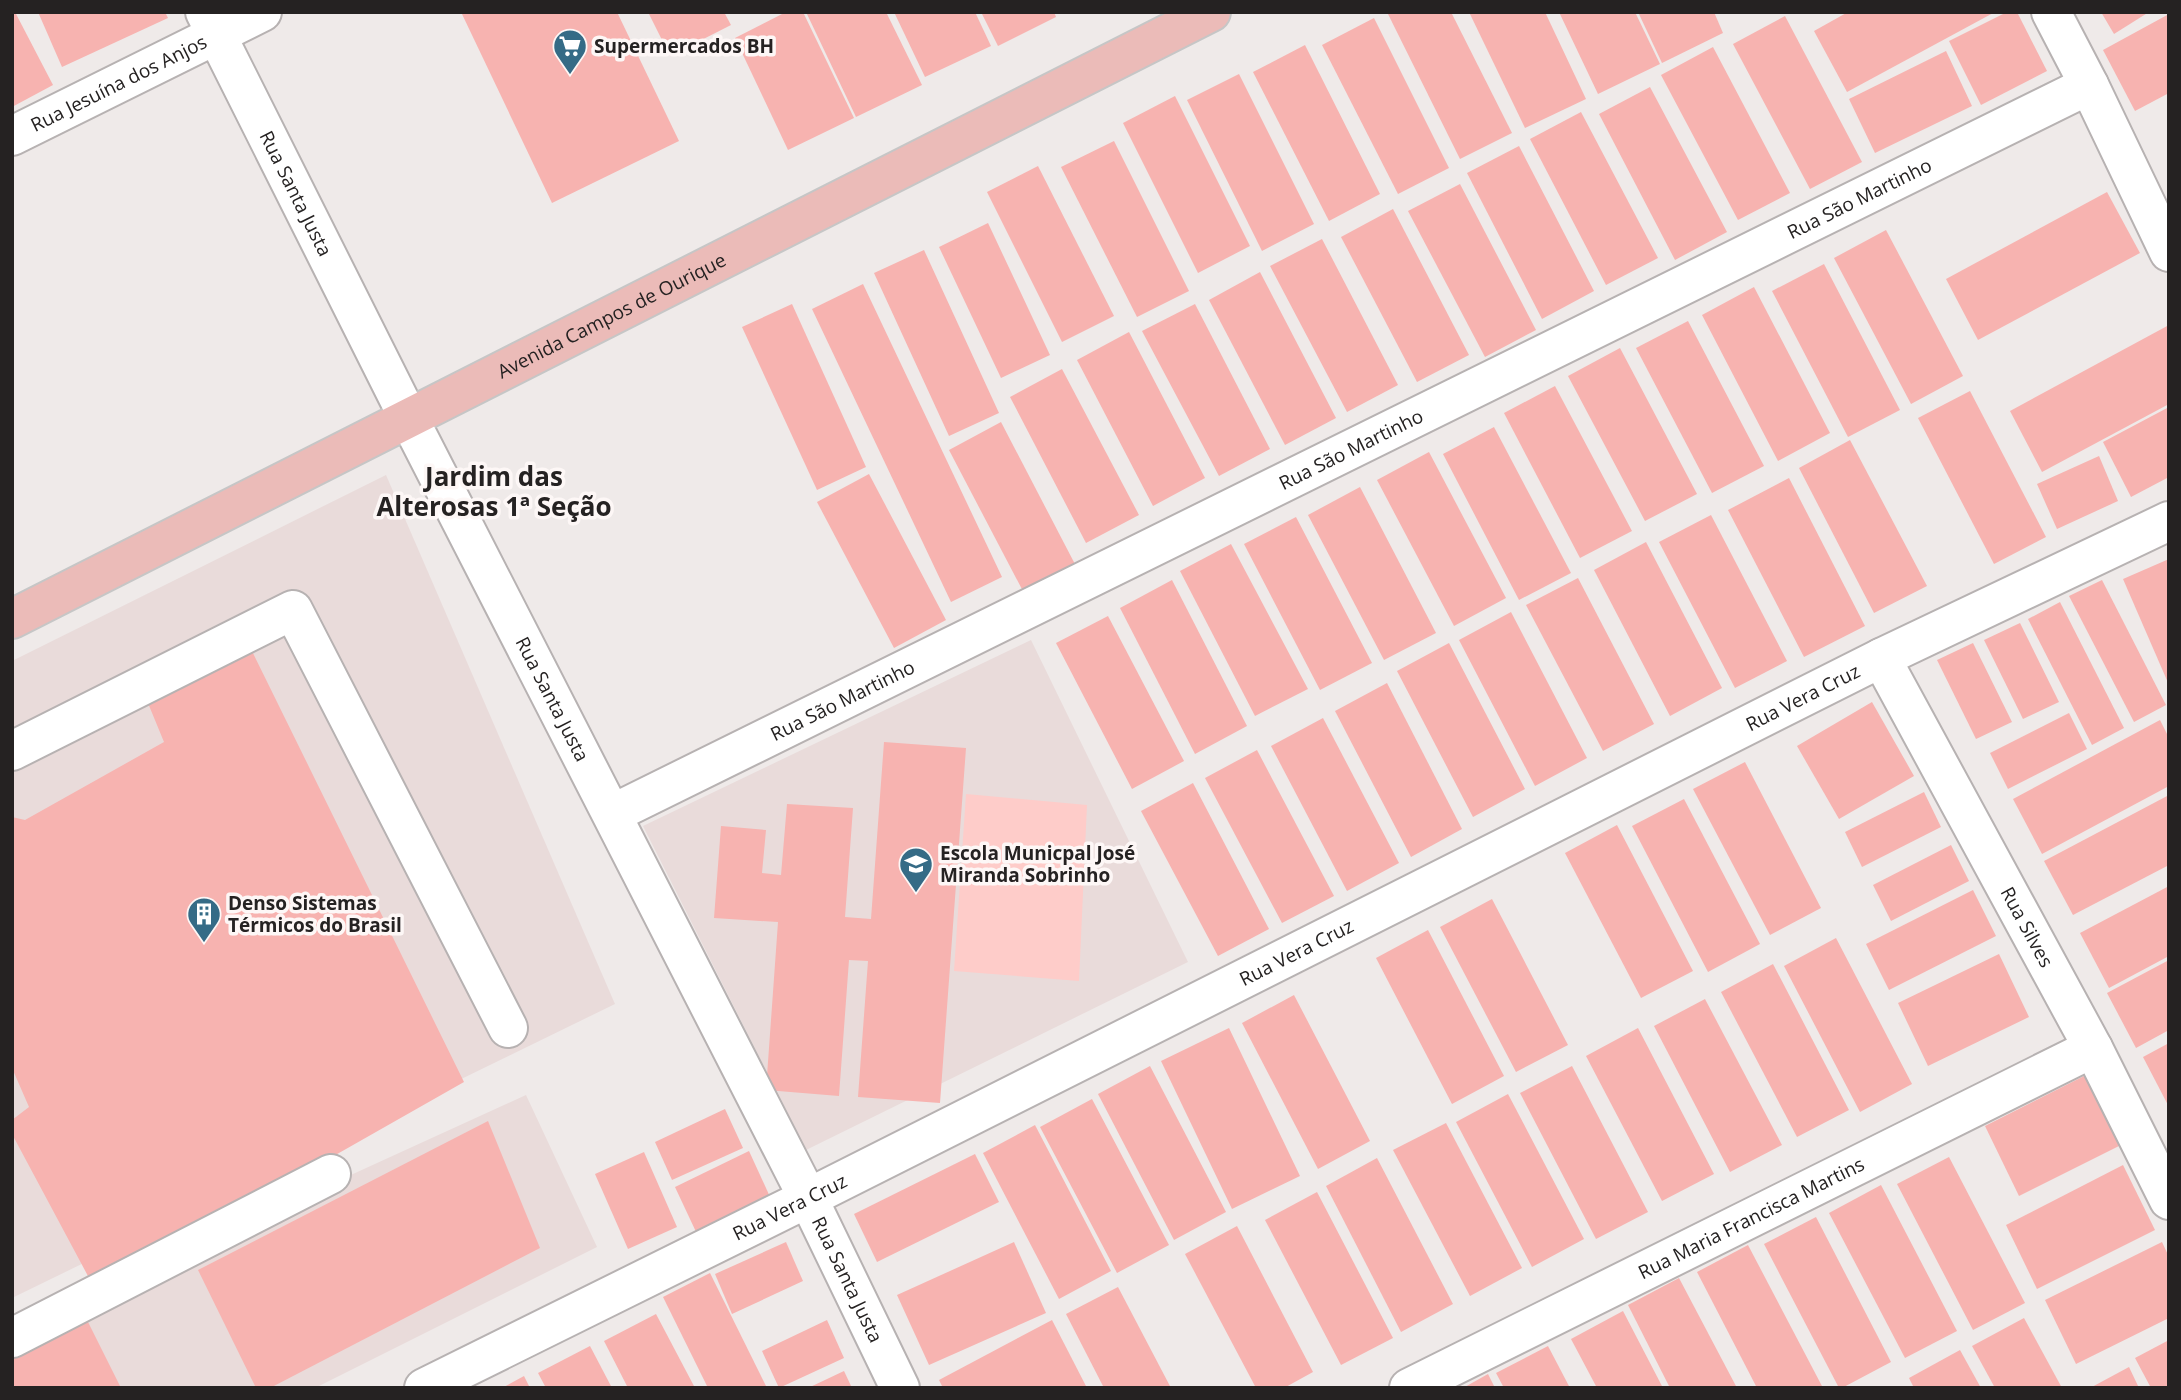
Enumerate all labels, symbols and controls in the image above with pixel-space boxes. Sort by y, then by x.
supermarket icon: Supermercados BH [551,27,589,76]
street label: Rua Jesuína dos Anjos [26,29,211,138]
place label: Supermercados BH [594,33,774,59]
street label: Rua Santa Justa [254,126,338,261]
street label: Rua São Martinho [1783,152,1936,245]
street label: Avenida Campos de Ourique [493,247,730,384]
street label: Rua São Martinho [1274,403,1427,496]
district label: Jardim das Alterosas 1ª Seção [376,458,612,524]
street label: Rua Santa Justa [510,632,595,766]
street label: Rua São Martinho [766,654,919,747]
street label: Rua Vera Cruz [1741,658,1864,737]
place label: Escola Municpal José Miranda Sobrinho [940,840,1135,888]
school or university icon: Escola Municpal José Miranda Sobrinho [897,845,935,894]
street label: Rua Silves [1995,882,2060,972]
place label: Denso Sistemas Térmicos do Brasil [228,890,402,938]
building icon: Denso Sistemas Térmicos do Brasil [185,895,223,944]
street label: Rua Vera Cruz [1235,913,1358,992]
street label: Rua Maria Francisca Martins [1633,1151,1869,1285]
street label: Rua Vera Cruz [728,1168,851,1246]
street label: Rua Santa Justa [806,1212,889,1347]

